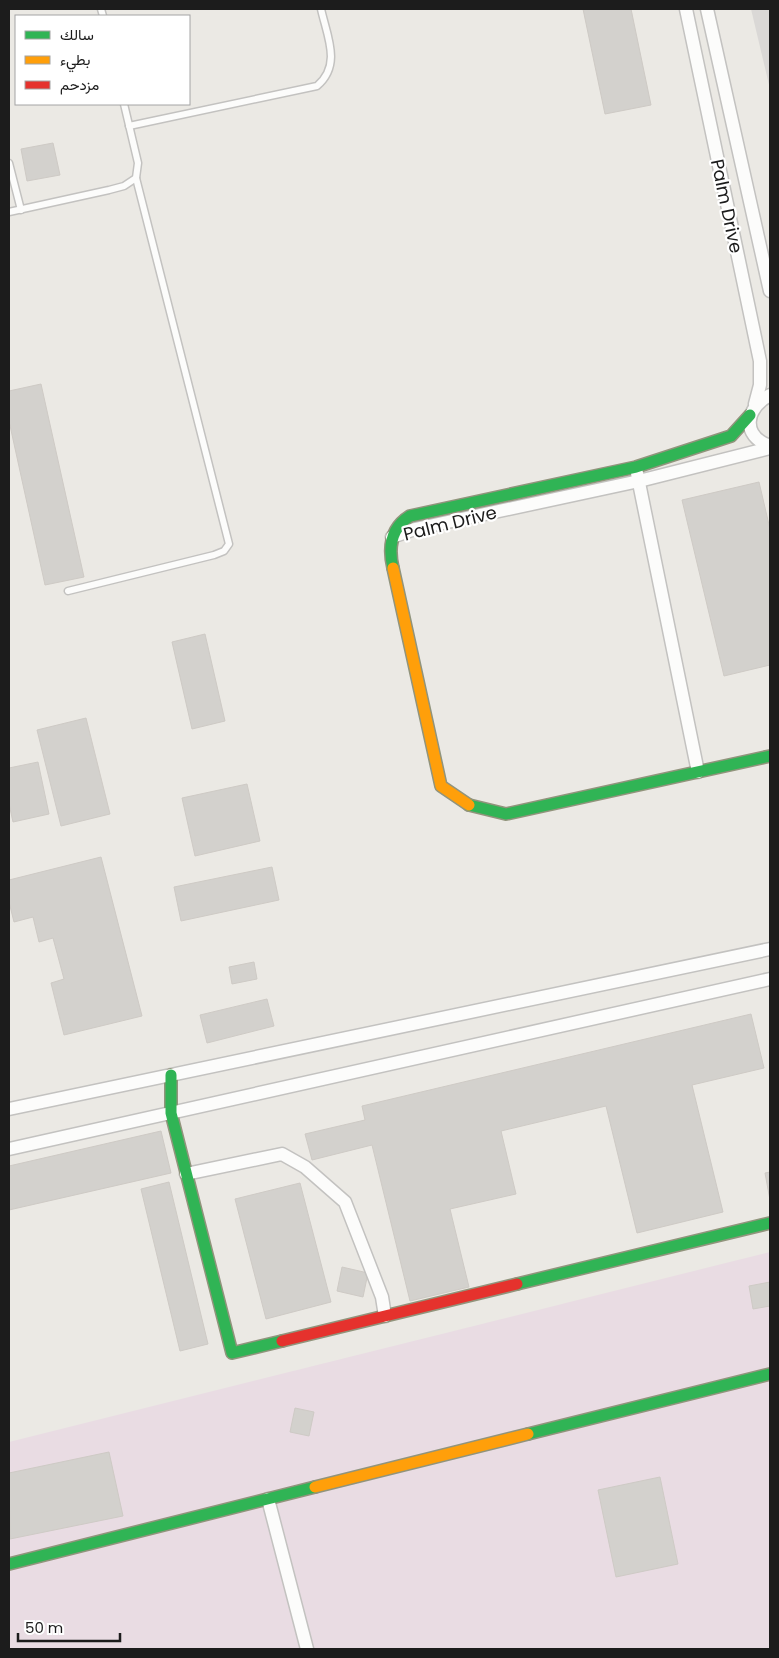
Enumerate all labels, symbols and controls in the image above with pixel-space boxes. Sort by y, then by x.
legend [15,15,190,105]
text: سالك [60,24,94,45]
text: بطيء [60,49,90,73]
text: مزدحم [60,74,99,95]
street label: Palm Drive [705,157,749,255]
street label: Palm Drive [401,499,499,547]
scale bar [18,1610,120,1642]
text: 50 m [25,1617,63,1638]

